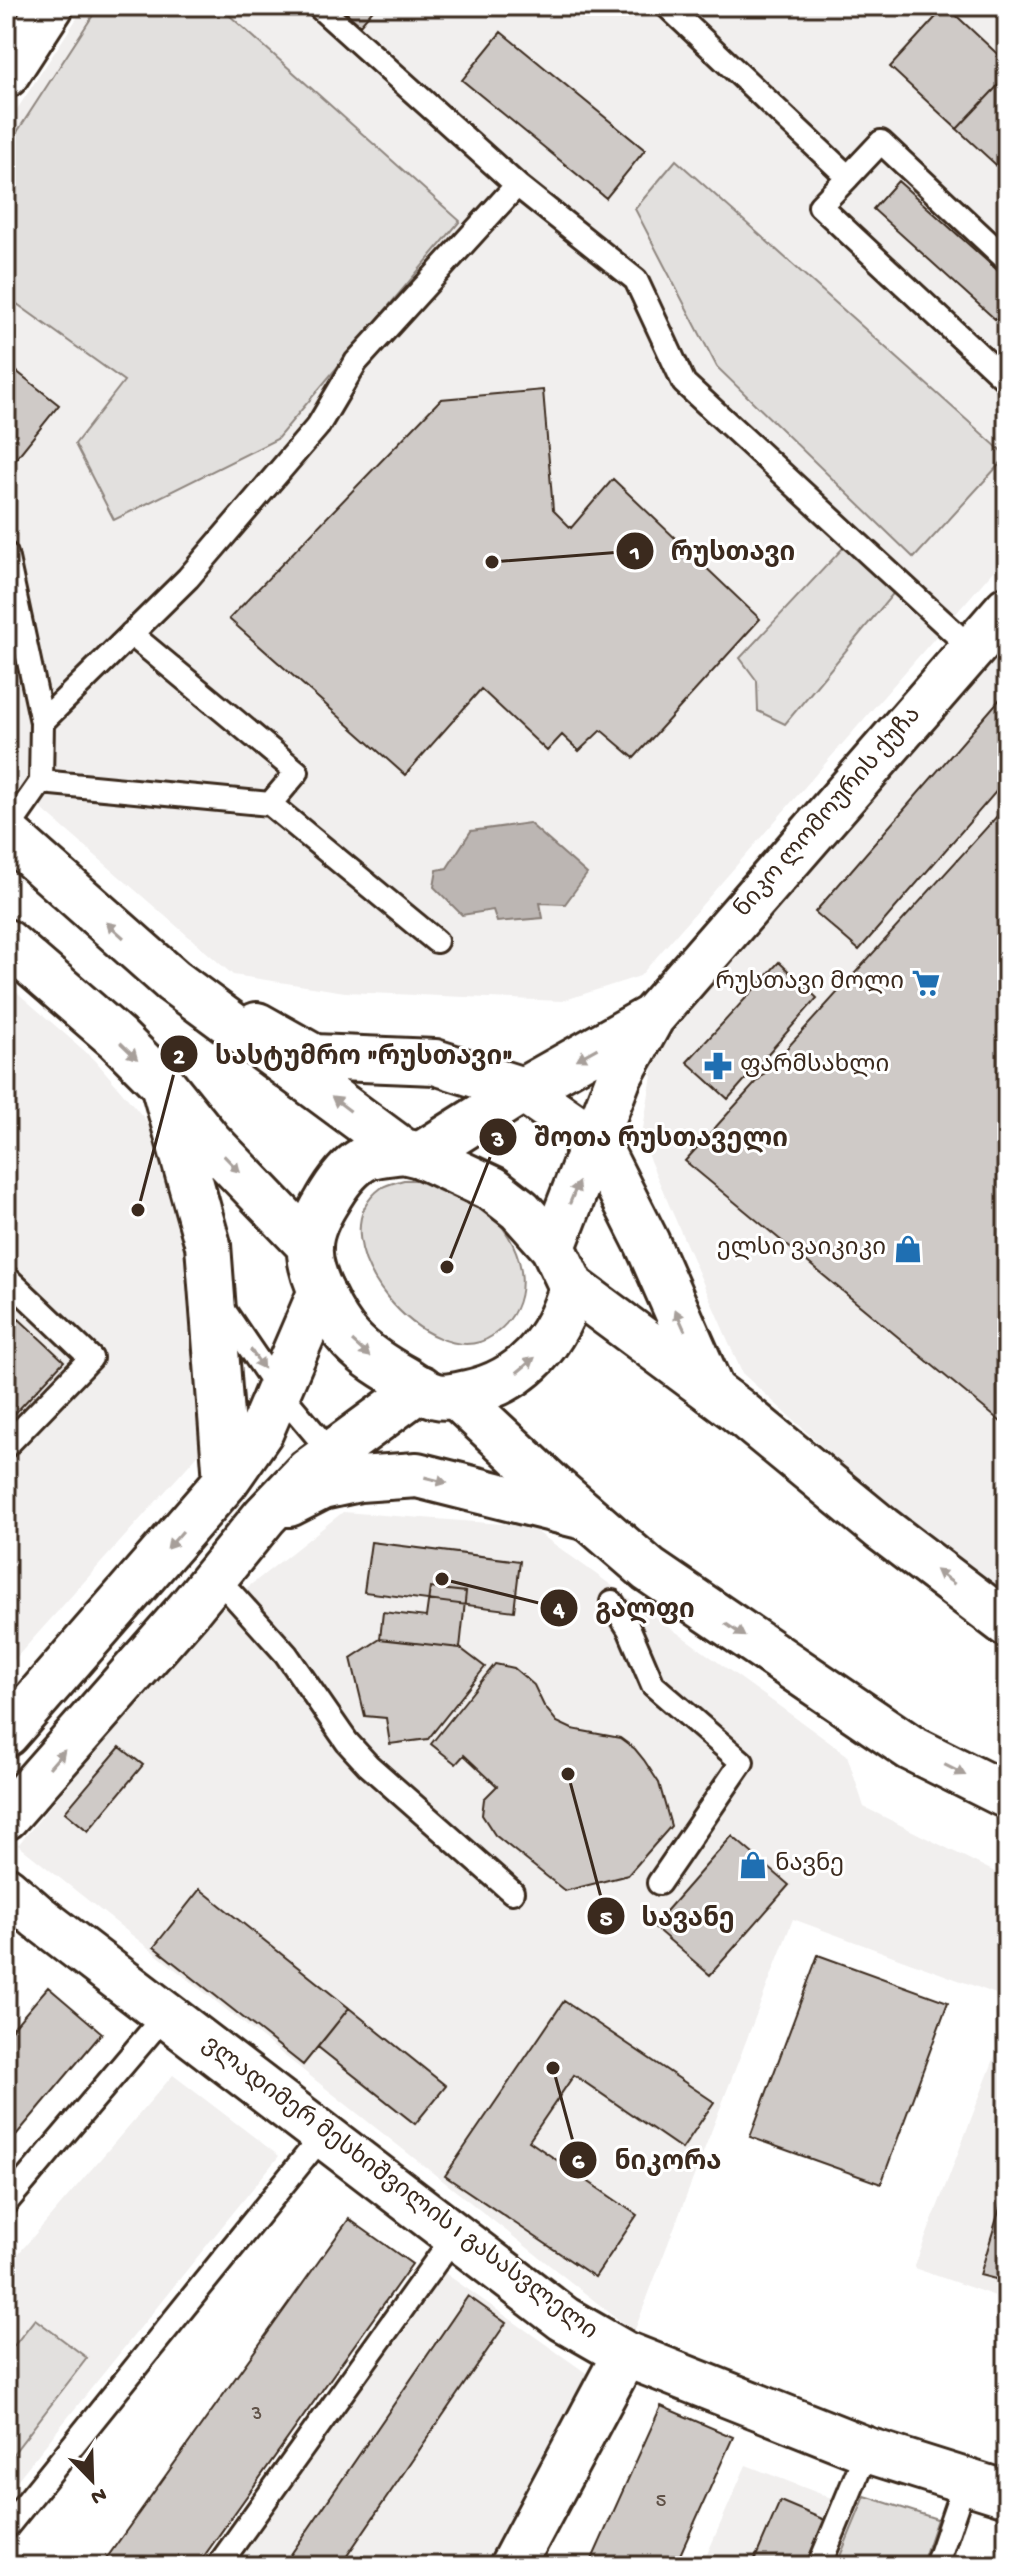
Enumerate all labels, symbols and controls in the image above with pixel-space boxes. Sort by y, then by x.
callout: რუსთავი [615,526,811,576]
text: რუსთავი [671,538,795,571]
text: 1 [629,540,640,569]
street label: ნიკო ლომოურის ქუჩა [730,702,928,924]
one-way arrow [105,921,124,939]
supermarket icon: რუსთავი მოლი [911,968,941,998]
place label: რუსთავი მოლი [715,969,904,998]
callout: სასტუმრო "რუსთავი" [159,1029,529,1079]
one-way arrow [119,1041,138,1060]
text: სასტუმრო "რუსთავი" [215,1042,513,1075]
text: 2 [173,1044,185,1073]
one-way arrow [576,1047,599,1060]
pharmacy icon: ფარმსახლი [703,1051,733,1081]
place label: ფარმსახლი [740,1052,889,1081]
one-way arrow [331,1097,351,1113]
callout: შოთა რუსთაველი [478,1112,804,1162]
text: შოთა რუსთაველი [534,1124,788,1157]
text: 3 [491,1127,504,1156]
one-way arrow [222,1155,240,1174]
one-way arrow [568,1181,581,1205]
shop icon: ელსი ვაიკიკი [893,1234,923,1264]
place label: ელსი ვაიკიკი [717,1235,886,1264]
one-way arrow [674,1308,687,1332]
one-way arrow [352,1340,371,1358]
one-way arrow [249,1349,264,1370]
one-way arrow [515,1357,535,1374]
one-way arrow [424,1474,449,1486]
one-way arrow [167,1530,184,1550]
one-way arrow [935,1569,955,1585]
callout: გალფი [539,1583,710,1633]
text: 4 [552,1597,565,1626]
text: გალფი [595,1597,695,1628]
one-way arrow [725,1623,746,1638]
one-way arrow [48,1749,66,1768]
one-way arrow [943,1763,966,1776]
shop icon: ნავნე [738,1850,768,1880]
place label: ნავნე [775,1851,844,1880]
callout: სავანე [586,1891,751,1941]
text: სავანე [642,1905,735,1937]
text: 5 [600,1906,613,1935]
street label: ვლადიმერ მესხიშვილის I გასასვლელი [196,2031,602,2347]
callout: ნიკორა [558,2135,738,2185]
text: ნიკორა [614,2147,722,2180]
text: 6 [572,2149,585,2178]
house number: 3 [251,2404,262,2427]
north arrow [52,2440,132,2520]
text: N [87,2480,110,2510]
house number: 5 [656,2491,666,2514]

